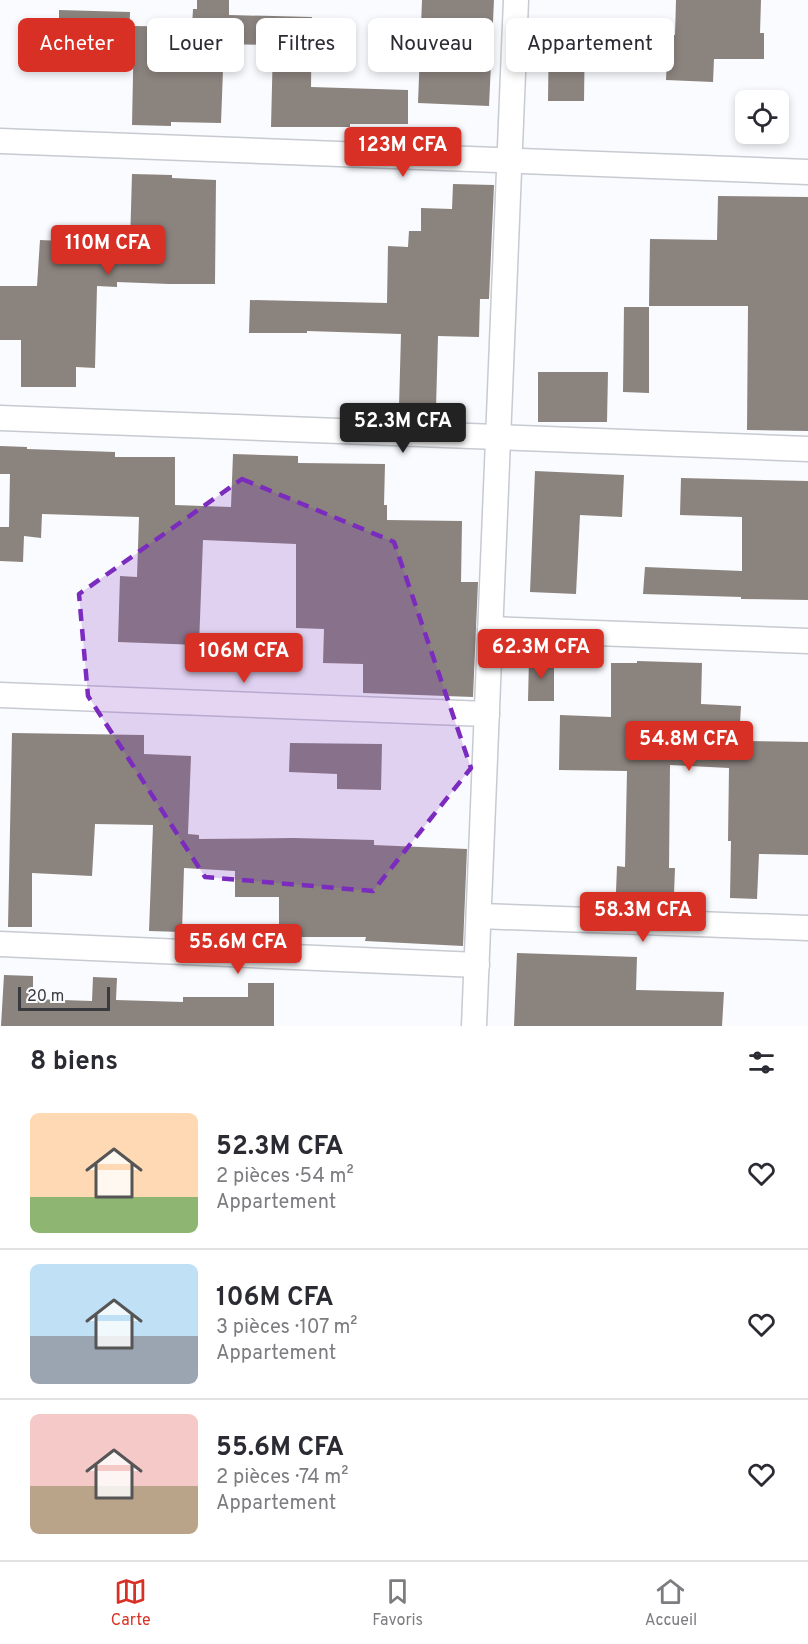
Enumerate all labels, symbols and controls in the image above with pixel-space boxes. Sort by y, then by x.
chip: Acheter [18,18,135,72]
chip: Louer [147,18,244,72]
chip: Filtres [256,18,356,72]
chip: Nouveau [368,18,494,72]
chip: Appartement [506,18,674,72]
map controls [735,90,789,144]
button: locate [735,90,789,144]
pin: 123M CFA [341,127,465,178]
text: 123M CFA [358,133,448,159]
pin: 110M CFA [46,225,170,276]
text: 110M CFA [65,231,151,257]
pin: 52.3M CFA [334,403,472,454]
text: 52.3M CFA [354,409,452,435]
pin: 62.3M CFA [472,629,610,680]
pin: 106M CFA [182,633,306,684]
text: 62.3M CFA [492,635,590,661]
text: 106M CFA [199,639,289,665]
pin: 54.8M CFA [620,721,758,772]
text: 54.8M CFA [639,727,739,753]
pin: 58.3M CFA [574,892,712,943]
text: 58.3M CFA [594,898,692,924]
pin: 55.6M CFA [169,924,307,975]
text: 55.6M CFA [189,930,287,956]
scale bar [18,984,110,1012]
text: 20 m [27,987,64,1007]
text: 8 biens [30,1046,118,1079]
icon: filters [745,1046,778,1079]
text: 52.3M CFA [216,1131,344,1164]
icon: home [78,1137,150,1209]
icon: heart [745,1157,778,1190]
text: 2 pièces · 54 m² [216,1164,354,1190]
text: Appartement [216,1190,336,1216]
text: 106M CFA [216,1282,334,1315]
icon: home [78,1288,150,1360]
icon: heart [745,1308,778,1341]
text: 3 pièces · 107 m² [216,1315,358,1341]
text: Appartement [216,1341,336,1367]
text: 55.6M CFA [216,1432,344,1465]
icon: home [78,1438,150,1510]
icon: heart [745,1458,778,1491]
text: 2 pièces · 74 m² [216,1465,349,1491]
text: Appartement [216,1491,336,1517]
tab: Carte [111,1575,151,1631]
tab: Favoris [372,1575,423,1631]
tab: Accueil [645,1575,697,1631]

